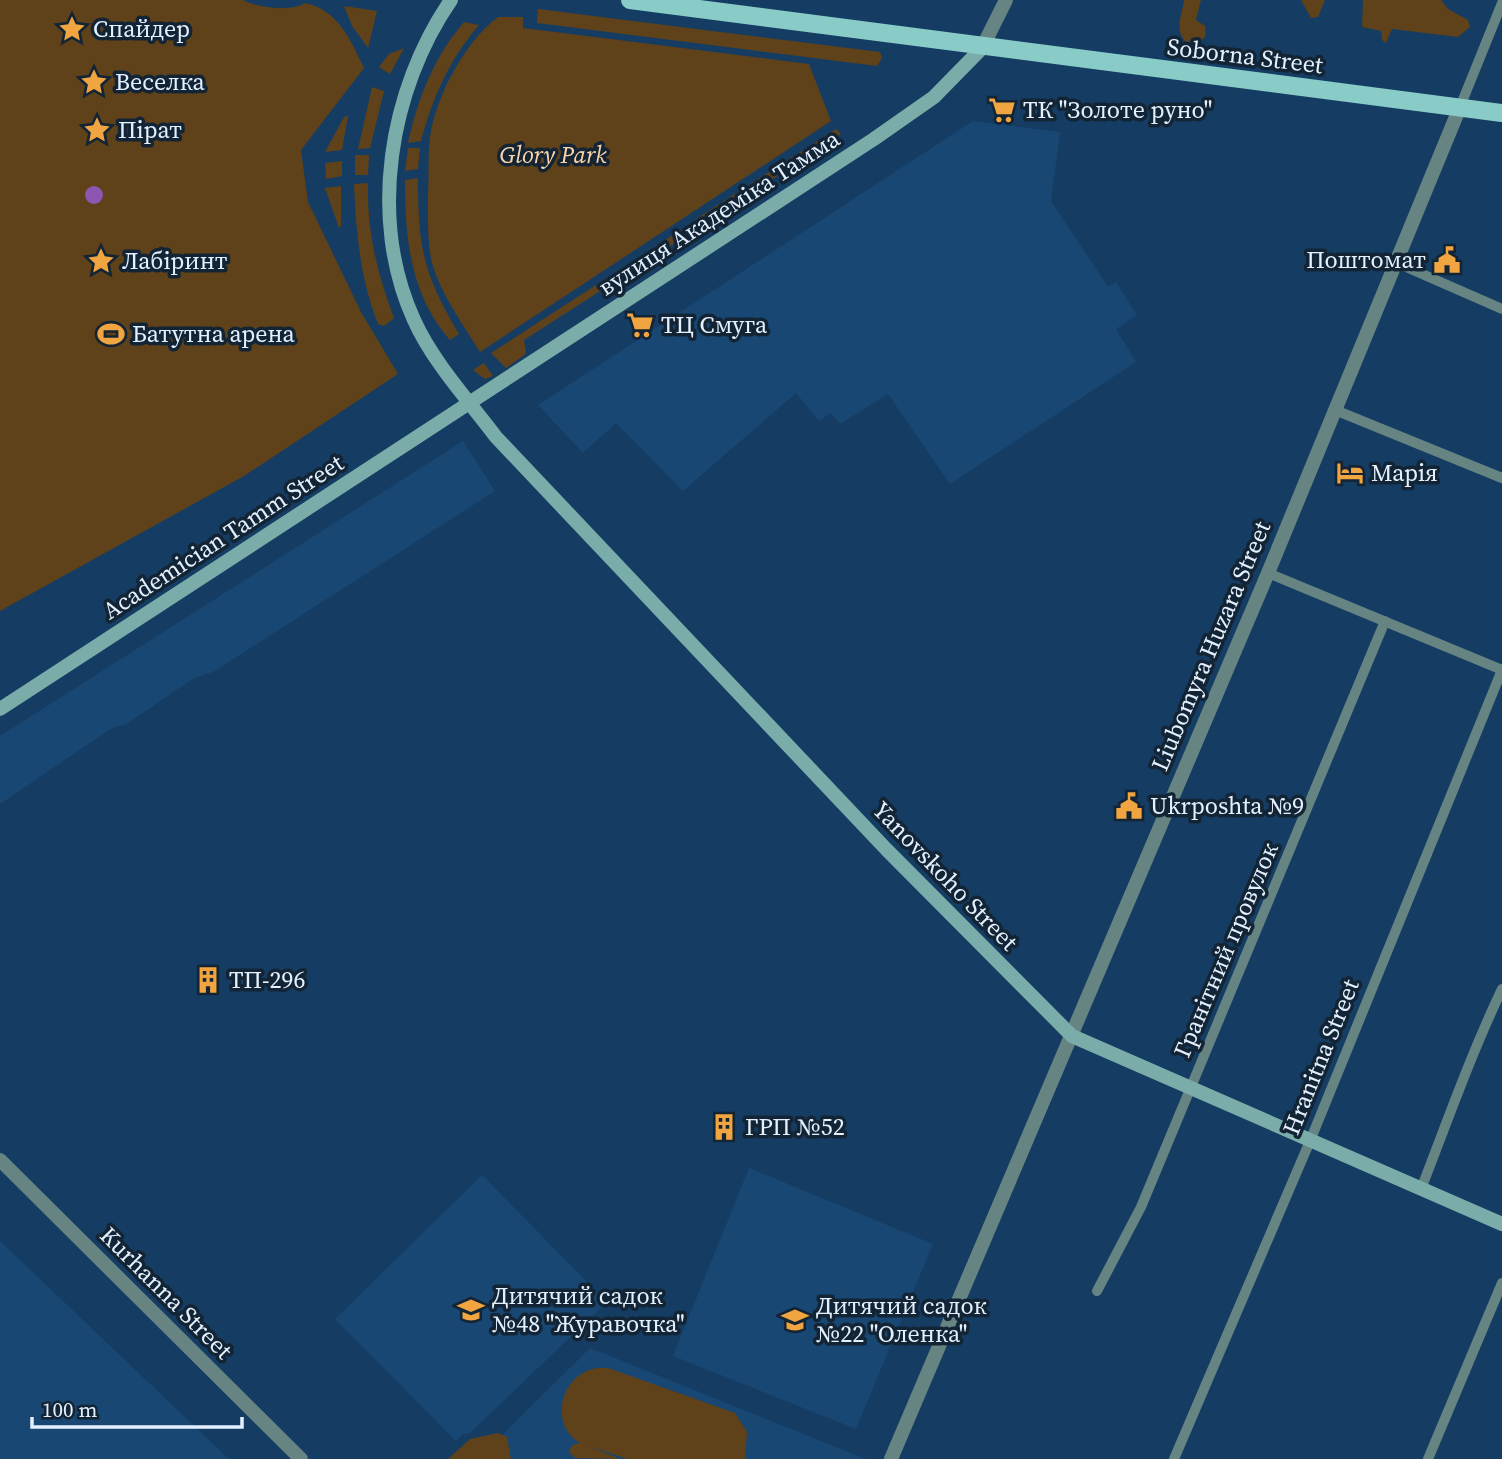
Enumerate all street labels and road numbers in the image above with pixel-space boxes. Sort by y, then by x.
street label: Soborna Street [1165,30,1325,81]
street label: вулиця Академіка Тамма [592,122,846,303]
street label: Academician Tamm Street [96,446,350,627]
street label: Liubomyra Huzara Street [1143,516,1278,776]
street label: Yanovskoho Street [865,794,1025,958]
street label: Гранітний провулок [1165,837,1286,1062]
street label: Hranitna Street [1274,974,1367,1139]
street label: Kurhanna Street [93,1219,240,1366]

